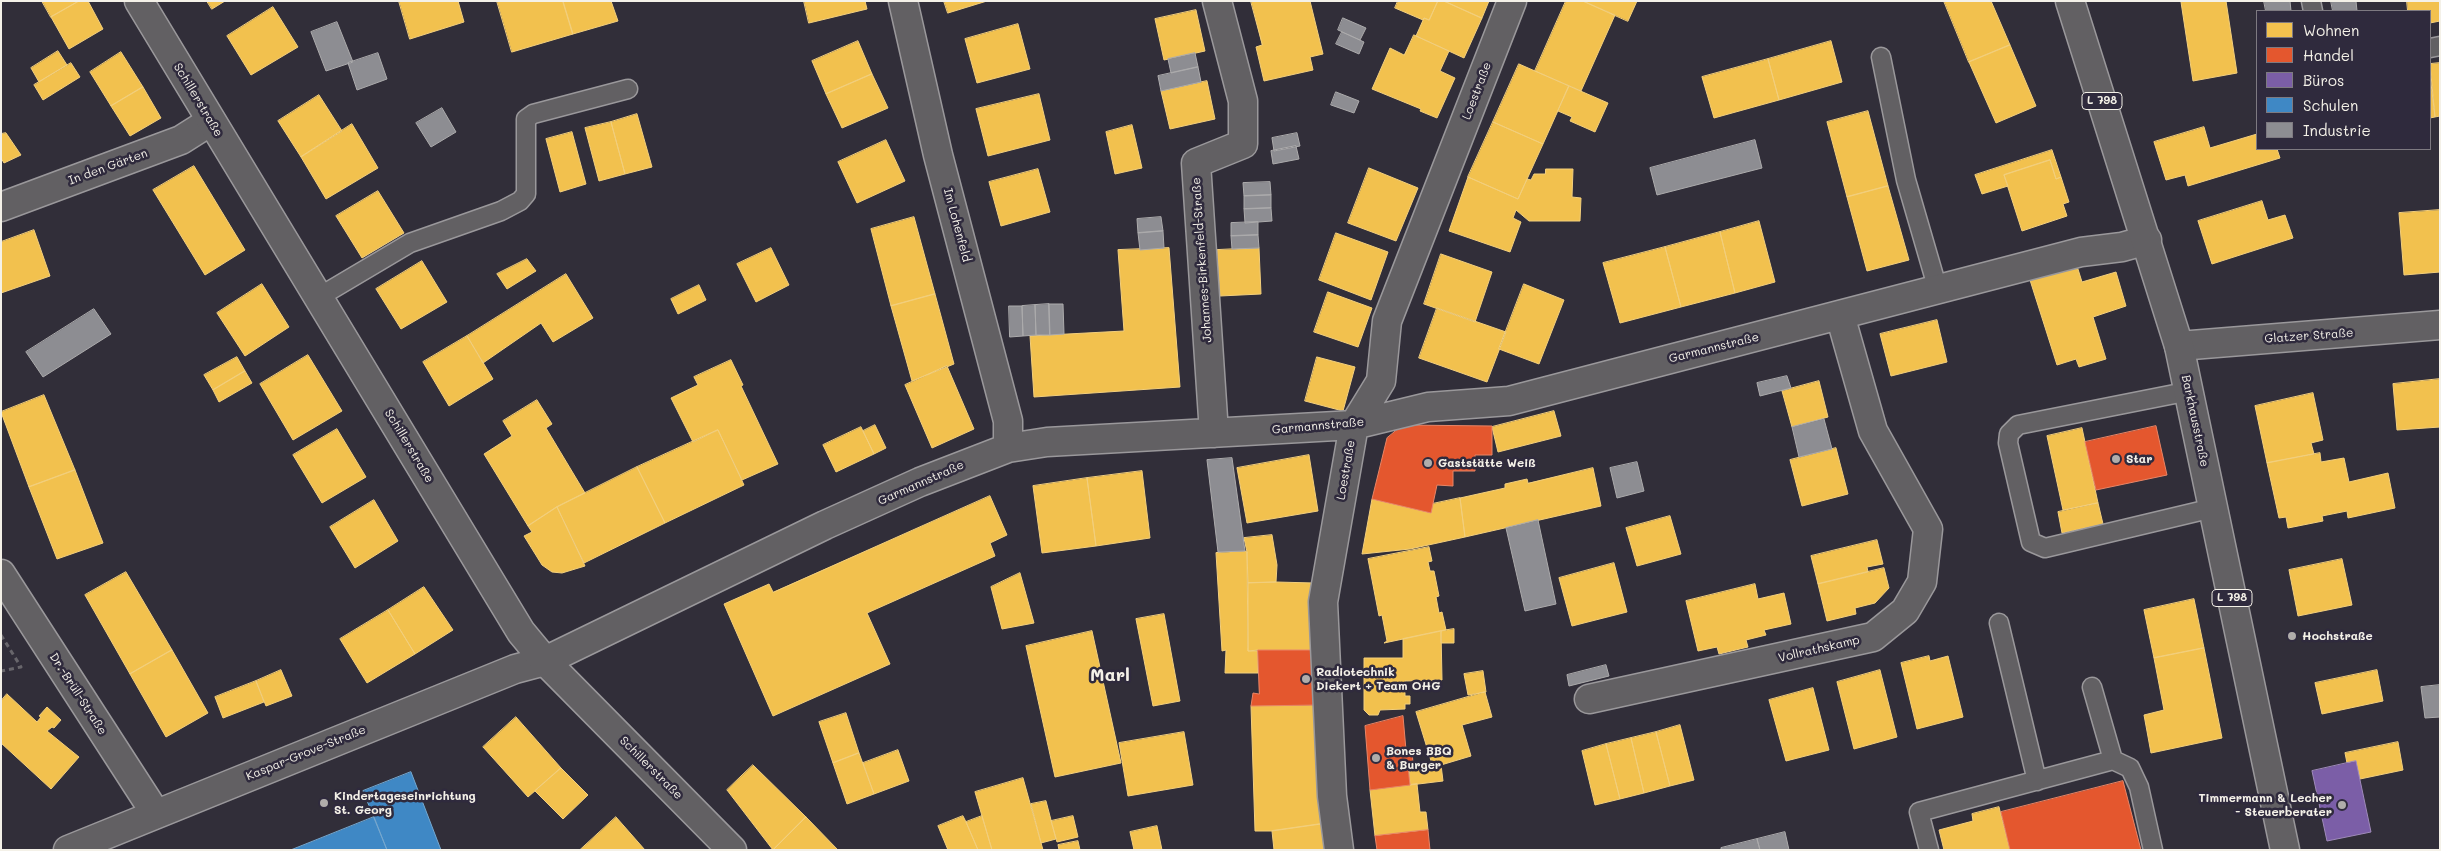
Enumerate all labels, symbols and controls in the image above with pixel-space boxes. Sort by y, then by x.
legend [2256,10,2431,150]
text: Wohnen [2303,20,2359,40]
text: Handel [2303,45,2354,65]
street label: Loestraße [1459,60,1495,122]
street label: Schillerstraße [170,61,226,139]
text: Büros [2303,70,2344,90]
road number: L 798 [2082,92,2122,110]
text: Schulen [2303,95,2358,115]
text: Industrie [2303,120,2371,140]
street label: In den Gärten [67,146,149,188]
street label: Johannes-Birkenfeld-Straße [1189,177,1215,343]
street label: Im Lohenfeld [940,187,974,263]
street label: Glatzer Straße [2264,326,2354,346]
street label: Garmannstraße [1667,330,1761,366]
street label: Barkhausstraße [2178,374,2212,468]
street label: Schillerstraße [381,407,437,485]
street label: Garmannstraße [1271,415,1365,437]
street label: Loestraße [1334,439,1358,501]
place label: Star [2126,452,2152,466]
marker: Star [2110,453,2122,465]
place label: Gaststätte Weiß [1438,456,1536,470]
marker: Gaststätte Weiß [1422,457,1434,469]
street label: Garmannstraße [876,458,966,508]
road number: L 798 [2212,590,2252,606]
place label: Hochstraße [2302,629,2373,643]
marker: Hochstraße [2286,630,2298,642]
street label: Vollrathskamp [1777,633,1861,665]
street label: Dr.-Brüll-Straße [46,650,110,738]
district label: Marl [1090,664,1130,686]
place label: Radiotechnik Diekert + Team OHG [1316,665,1440,693]
marker: Radiotechnik Diekert + Team OHG [1300,673,1312,685]
street label: Kaspar-Grove-Straße [244,722,368,784]
street label: Schillerstraße [616,733,686,803]
place label: Bones BBQ & Burger [1386,744,1452,772]
marker: Bones BBQ & Burger [1370,752,1382,764]
place label: Kindertageseinrichtung St. Georg [334,789,476,817]
place label: Timmermann & Lecher - Steuerberater [2198,791,2332,819]
marker: Kindertageseinrichtung St. Georg [318,797,330,809]
marker: Timmermann & Lecher - Steuerberater [2336,799,2348,811]

